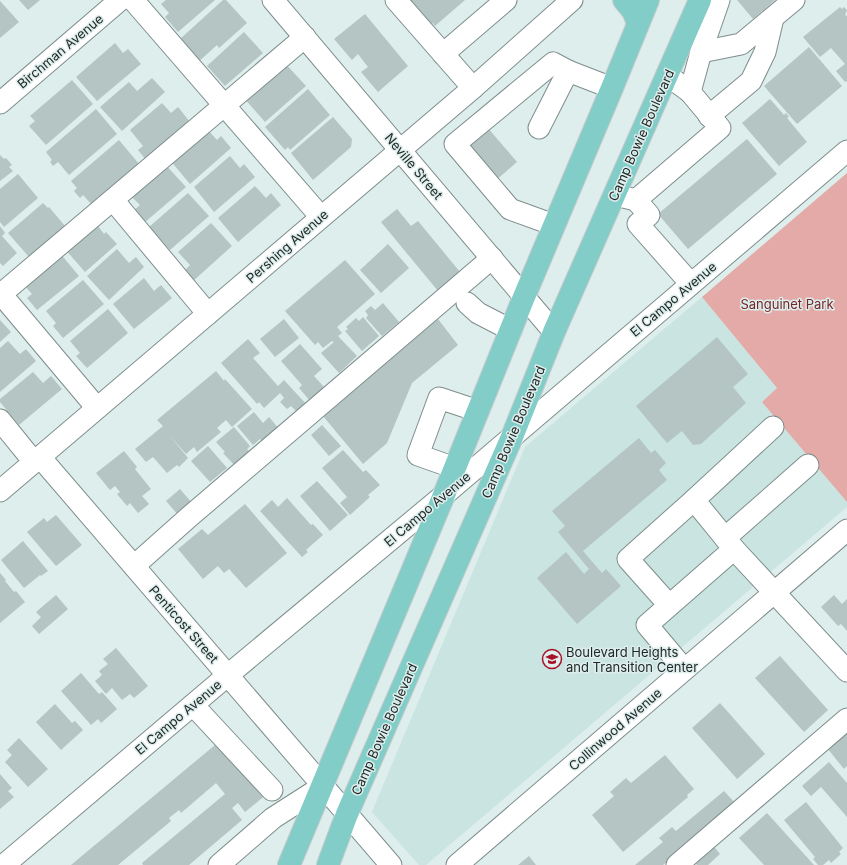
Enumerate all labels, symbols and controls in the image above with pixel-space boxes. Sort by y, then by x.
street label: Birchman Avenue [14,10,106,92]
street label: Camp Bowie Boulevard [605,67,677,203]
street label: Neville Street [382,130,446,202]
street label: Pershing Avenue [243,206,331,286]
street label: El Campo Avenue [627,258,719,340]
park label: Sanguinet Park [740,296,834,312]
street label: Camp Bowie Boulevard [478,363,548,501]
street label: El Campo Avenue [381,468,473,550]
street label: Penticost Street [146,582,222,666]
place label: Boulevard Heights and Transition Center [566,644,698,675]
school or university icon: Boulevard Heights and Transition Center [541,648,563,670]
street label: Camp Bowie Boulevard [348,661,420,797]
street label: El Campo Avenue [132,676,224,758]
street label: Collinwood Avenue [565,684,665,774]

